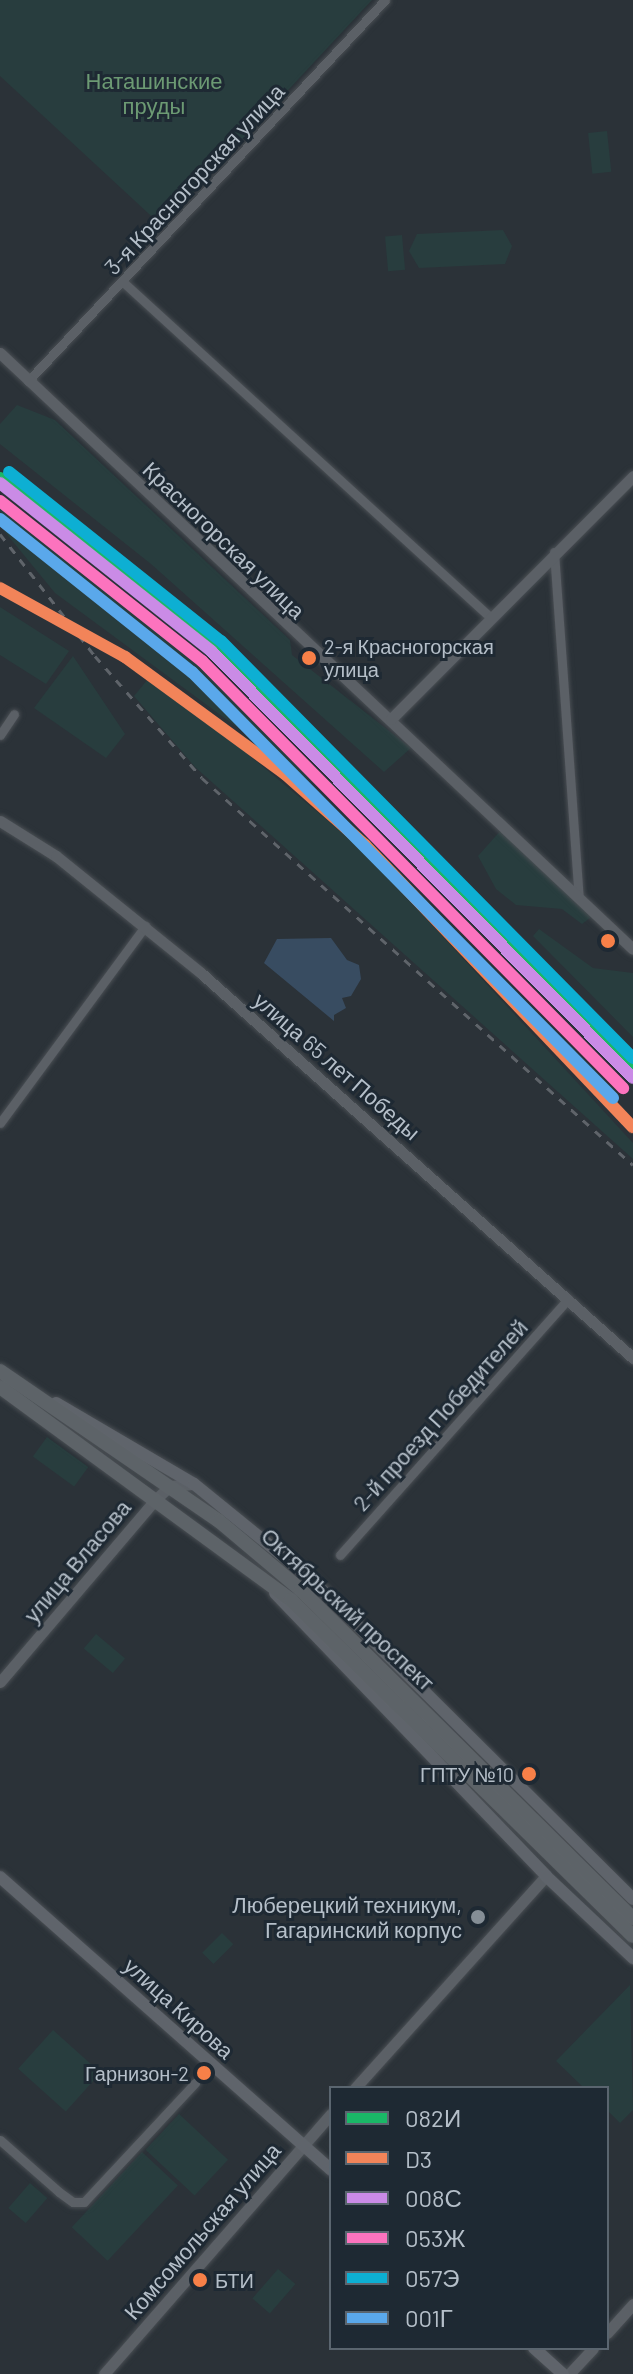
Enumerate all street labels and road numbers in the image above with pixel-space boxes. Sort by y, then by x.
street label: 3-я Красногорская улица [99,78,289,280]
street label: Красногорская улица [138,456,310,624]
street label: улица 65 лет Победы [249,987,425,1145]
street label: 2-й проезд Победителей [347,1314,533,1516]
street label: улица Власова [18,1494,136,1628]
street label: Октябрьский проспект [256,1522,440,1696]
street label: улица Кирова [119,1952,239,2064]
street label: Комсомольская улица [118,2137,286,2325]

